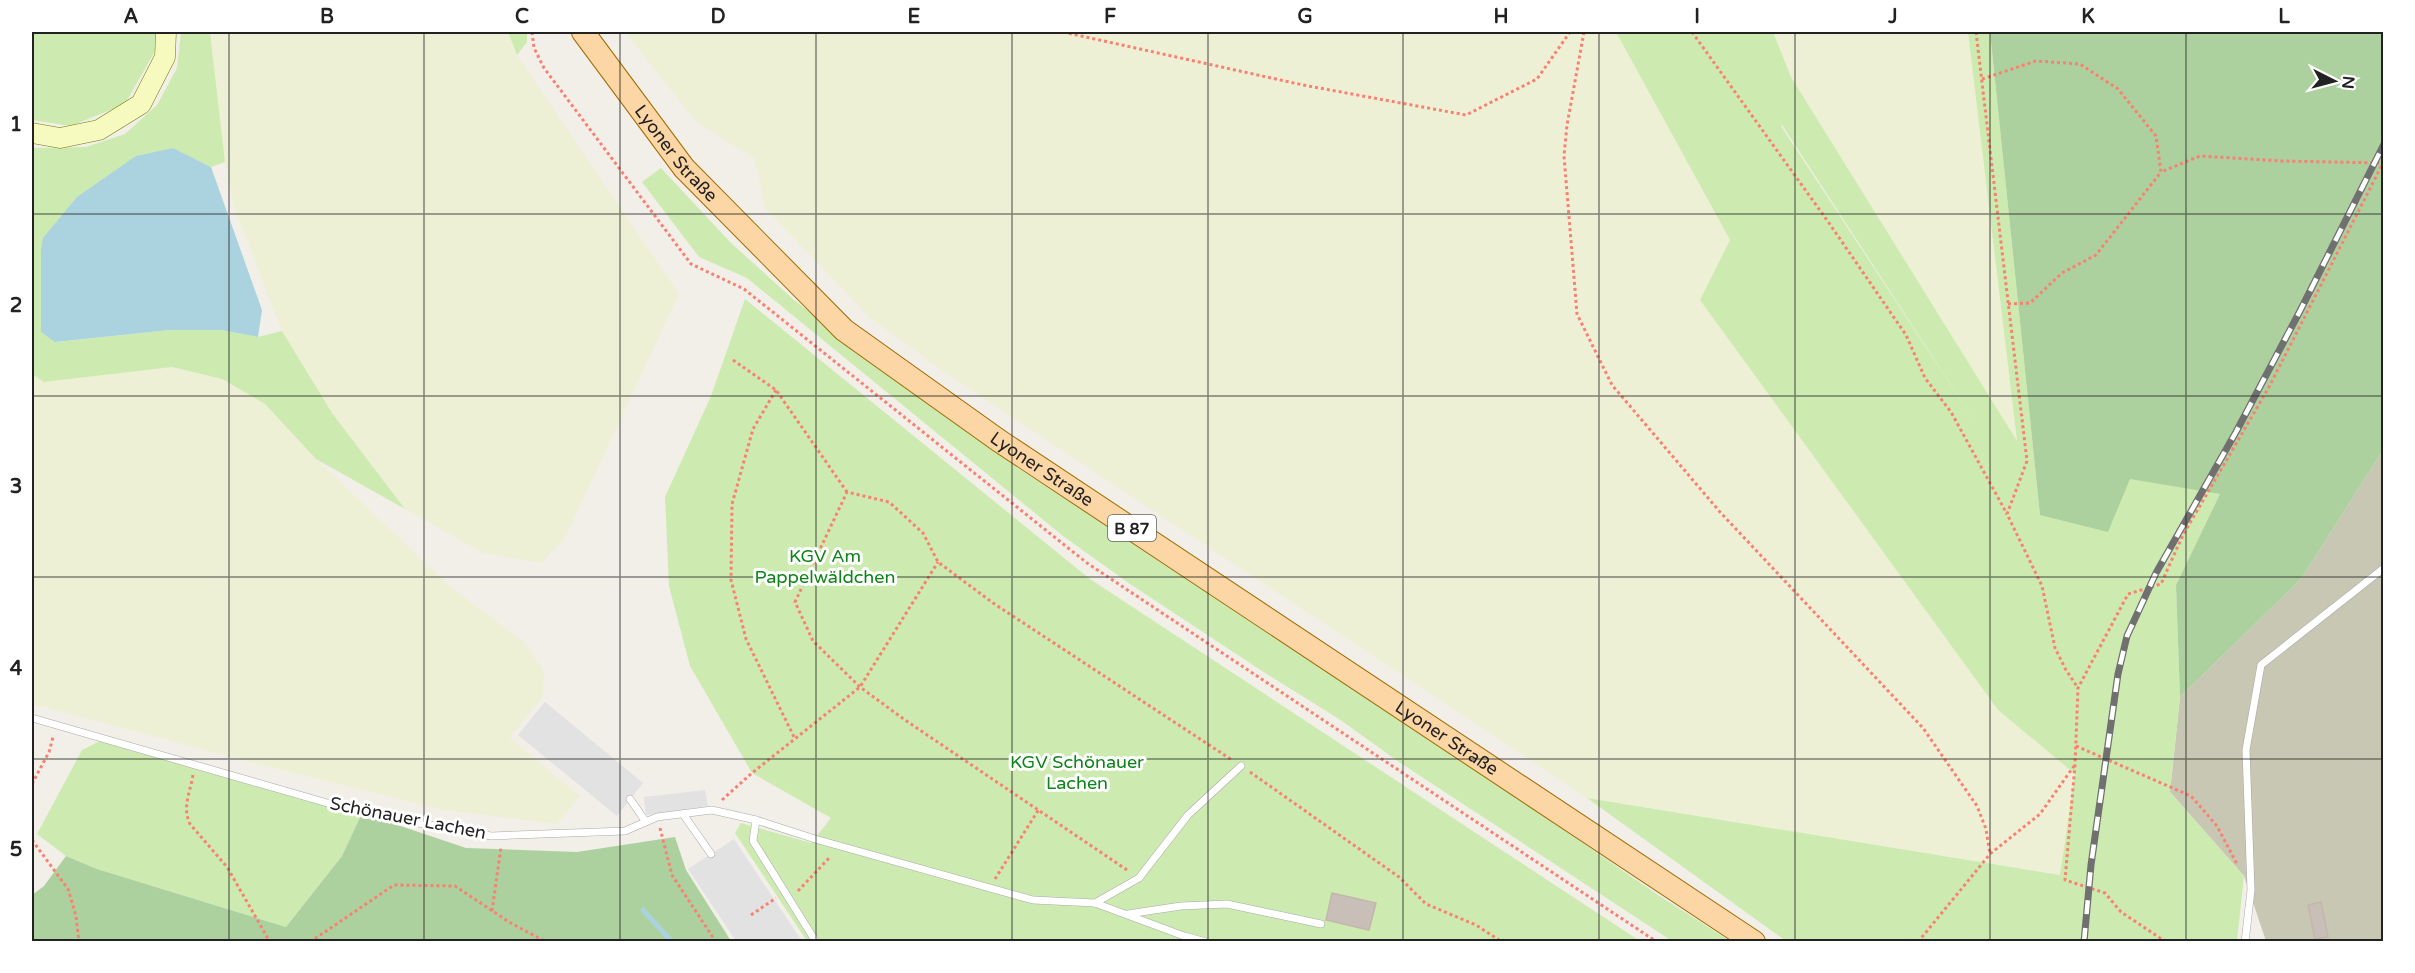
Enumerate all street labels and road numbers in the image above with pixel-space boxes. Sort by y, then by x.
street label: Lyoner Straße [630,100,722,207]
street label: Lyoner Straße [986,427,1098,511]
road number: B 87 [1108,515,1156,541]
street label: Lyoner Straße [1391,696,1503,780]
street label: Schönauer Lachen [328,792,488,844]

